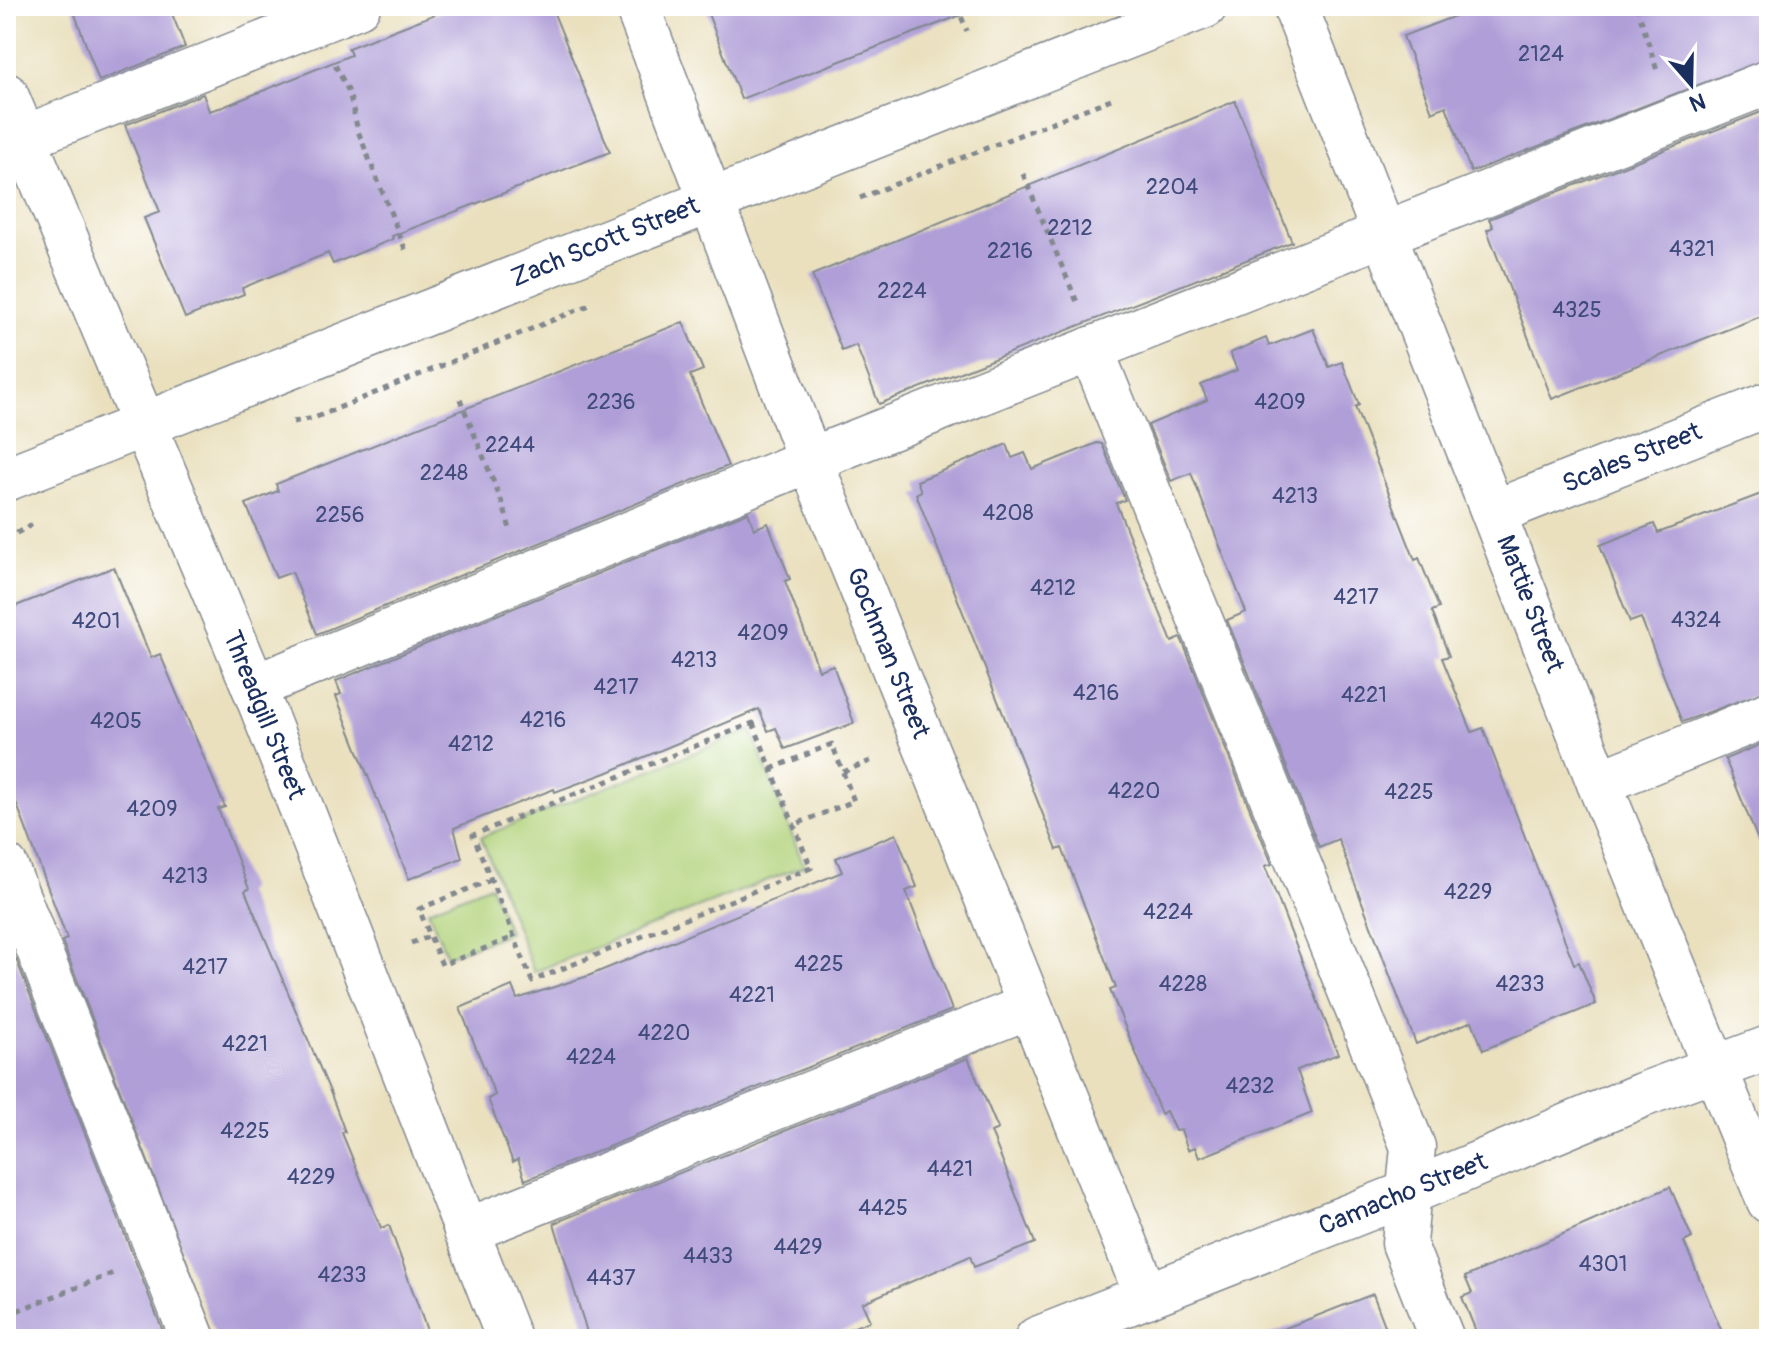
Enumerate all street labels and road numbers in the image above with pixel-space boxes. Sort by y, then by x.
street label: Zach Scott Street [506,189,704,294]
street label: Scales Street [1558,415,1707,500]
street label: Mattie Street [1489,531,1571,678]
street label: Gochman Street [839,563,937,744]
street label: Threadgill Street [216,626,313,804]
street label: Camacho Street [1314,1145,1492,1242]

